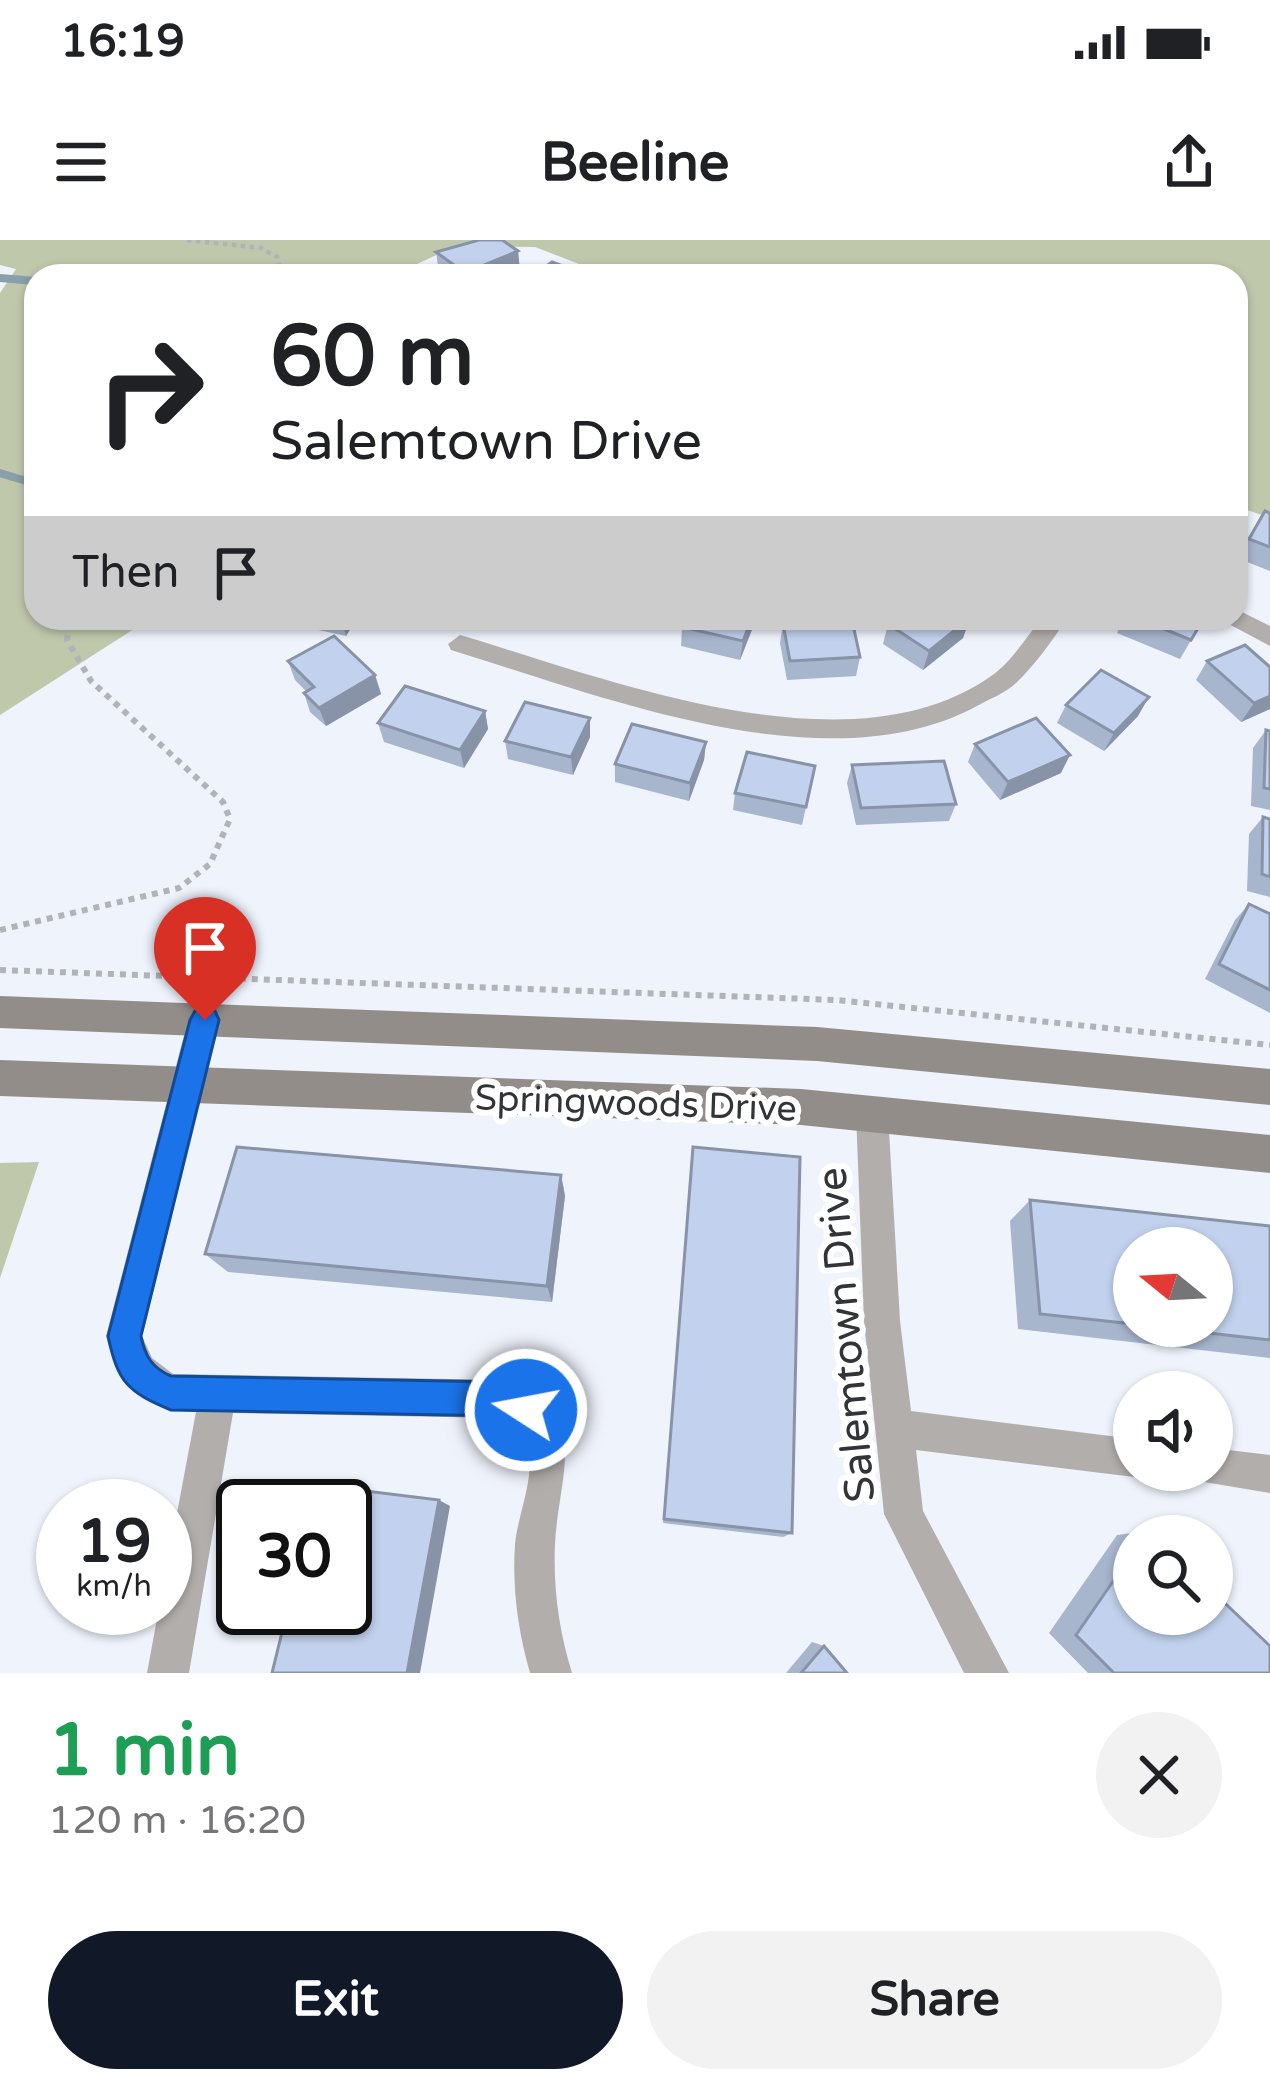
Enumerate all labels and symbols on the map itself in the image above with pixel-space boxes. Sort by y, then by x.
pin [154,897,256,1020]
street label: Springwoods Drive [474,1076,798,1131]
street label: Salemtown Drive [806,1165,887,1504]
north arrow [1113,1227,1233,1347]
position arrow [463,1347,589,1473]
speed limit sign: 30 [216,1479,372,1635]

